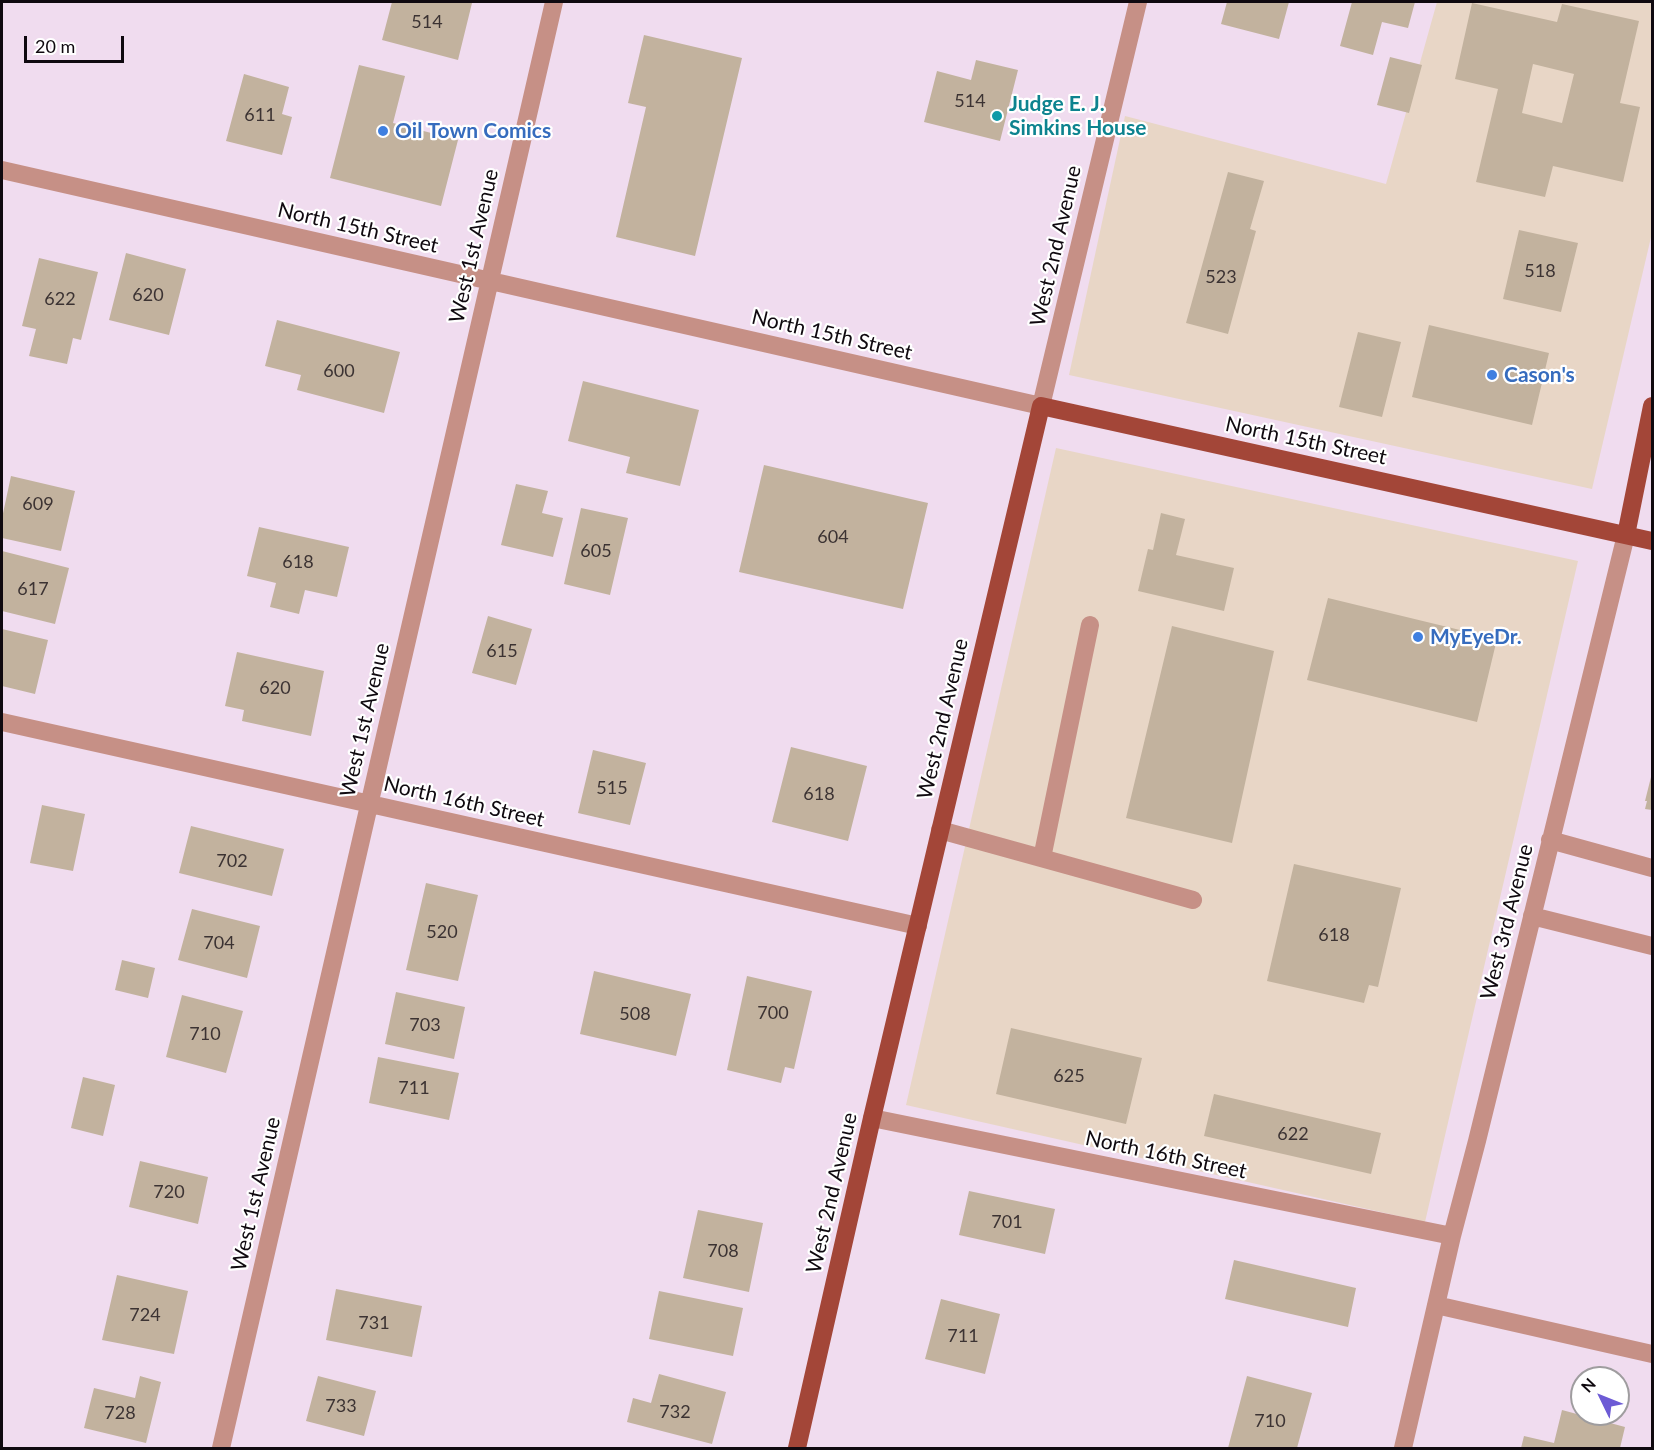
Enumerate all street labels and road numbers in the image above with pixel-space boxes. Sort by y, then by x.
street label: West 2nd Avenue [1025,163,1087,329]
street label: West 1st Avenue [444,167,504,325]
street label: North 15th Street [275,197,441,259]
street label: North 15th Street [749,304,915,366]
street label: North 15th Street [1223,412,1389,470]
street label: West 2nd Avenue [912,636,974,802]
street label: West 1st Avenue [335,641,395,799]
street label: North 16th Street [381,771,547,833]
street label: West 3rd Avenue [1475,841,1539,1003]
street label: West 2nd Avenue [801,1110,863,1276]
street label: West 1st Avenue [226,1115,286,1273]
street label: North 16th Street [1083,1126,1249,1184]

